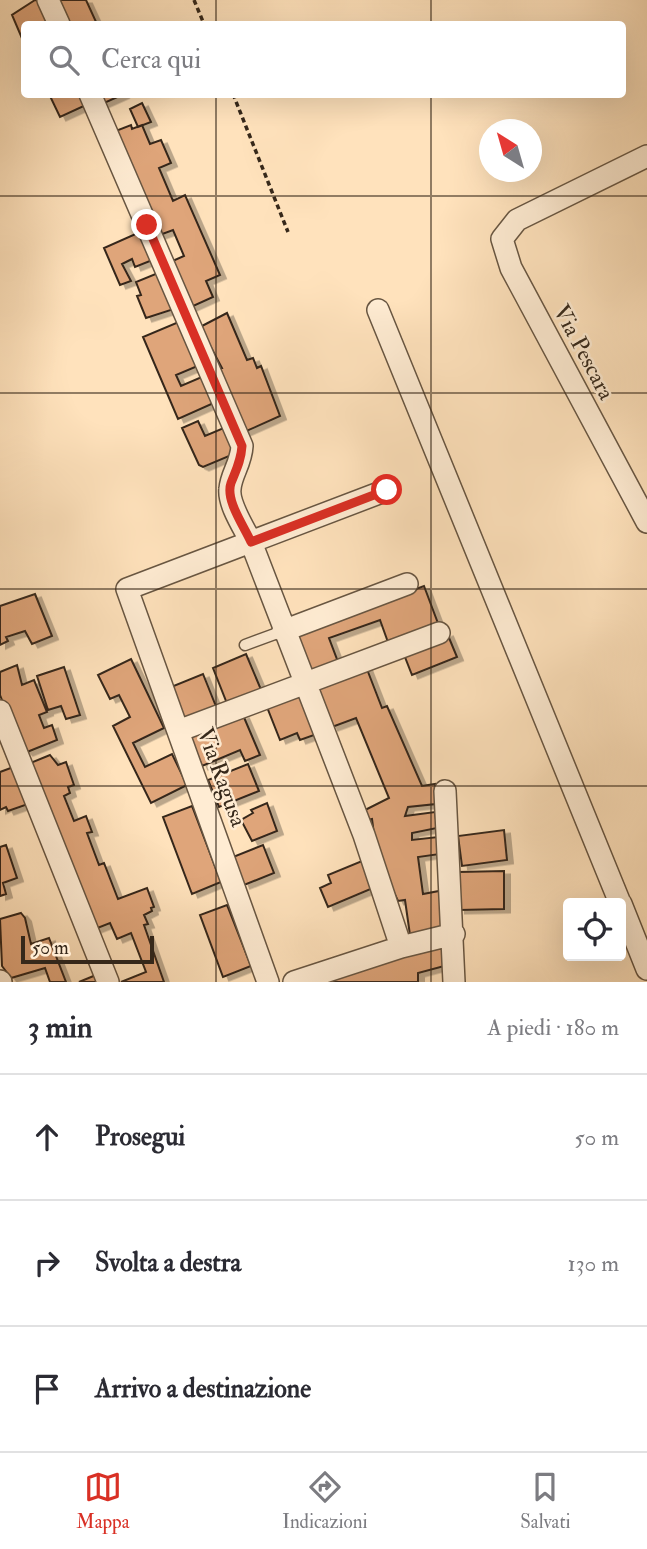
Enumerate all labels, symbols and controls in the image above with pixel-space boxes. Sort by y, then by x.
search box [21,21,626,98]
icon: search [45,41,83,79]
text: Cerca qui [101,44,201,76]
north arrow [479,119,542,182]
route end [131,209,162,240]
street label: Via Pescara [547,299,621,405]
route start [371,474,402,505]
street label: Via Ragusa [191,724,253,831]
map controls [563,898,626,961]
button: locate [563,898,626,961]
scale bar [21,933,154,965]
text: 50 m [32,936,69,960]
text: 3 min [28,1009,93,1046]
text: A piedi · 180 m [487,1013,619,1042]
icon: ahead [28,1118,66,1156]
text: Prosegui [95,1121,185,1153]
text: 50 m [575,1123,619,1152]
icon: right [28,1244,66,1282]
text: Svolta a destra [95,1247,241,1279]
text: 130 m [567,1249,619,1278]
icon: arrive [28,1370,66,1408]
text: Arrivo a destinazione [95,1373,311,1405]
tab: Mappa [76,1468,129,1534]
tab: Indicazioni [282,1468,368,1534]
tab: Salvati [520,1468,571,1534]

